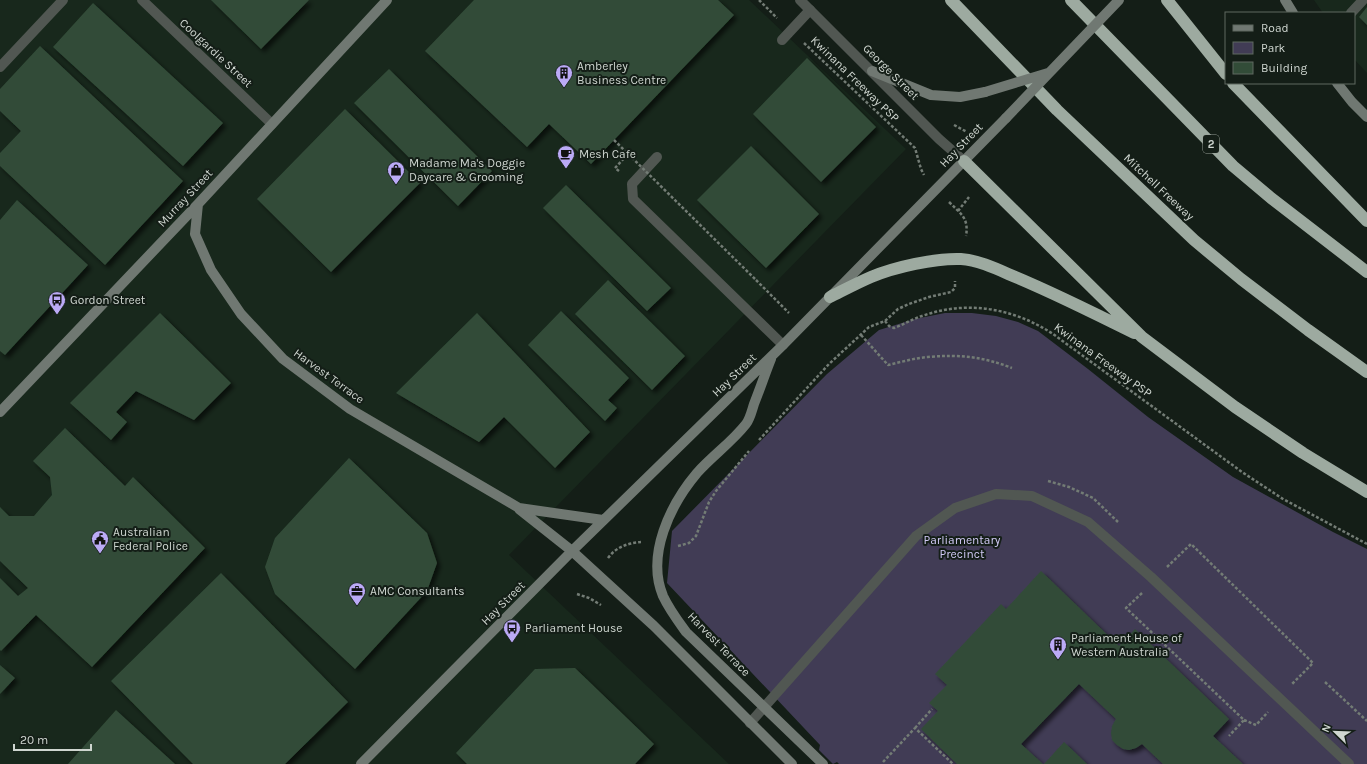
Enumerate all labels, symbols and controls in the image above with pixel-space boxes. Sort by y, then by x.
legend [1225,12,1355,84]
street label: Coolgardie Street [177,16,256,91]
text: Road [1261,21,1289,35]
street label: Kwinana Freeway PSP [808,33,902,125]
street label: George Street [860,41,922,103]
text: Park [1261,41,1286,55]
place label: Amberley Business Centre [577,59,666,87]
text: Building [1261,61,1308,75]
building icon: Amberley Business Centre [554,63,574,88]
street label: Hay Street [937,120,986,170]
road number: 2 [1203,135,1219,153]
cafe icon: Mesh Cafe [556,144,576,169]
place label: Mesh Cafe [579,147,636,161]
street label: Mitchell Freeway [1121,151,1197,224]
place label: Madame Ma's Doggie Daycare & Grooming [409,156,525,184]
shop icon: Madame Ma's Doggie Daycare & Grooming [386,160,406,185]
street label: Murray Street [155,166,216,230]
bus stop icon: Gordon Street [47,290,67,315]
place label: Gordon Street [70,293,146,307]
street label: Kwinana Freeway PSP [1051,320,1155,400]
street label: Harvest Terrace [291,346,367,406]
street label: Hay Street [709,350,759,399]
place label: Australian Federal Police [113,525,188,553]
public building icon: Australian Federal Police [90,529,110,554]
park label: Parliamentary Precinct [924,533,1001,561]
street label: Hay Street [478,578,528,628]
office icon: AMC Consultants [347,581,367,606]
place label: AMC Consultants [370,584,465,598]
street label: Harvest Terrace [685,609,753,679]
bus stop icon: Parliament House [502,618,522,643]
place label: Parliament House [525,621,622,635]
place label: Parliament House of Western Australia [1071,631,1183,659]
building icon: Parliament House of Western Australia [1048,635,1068,660]
north arrow [1315,712,1355,752]
text: N [1319,722,1334,734]
scale bar [14,726,91,752]
text: 20 m [20,733,48,747]

